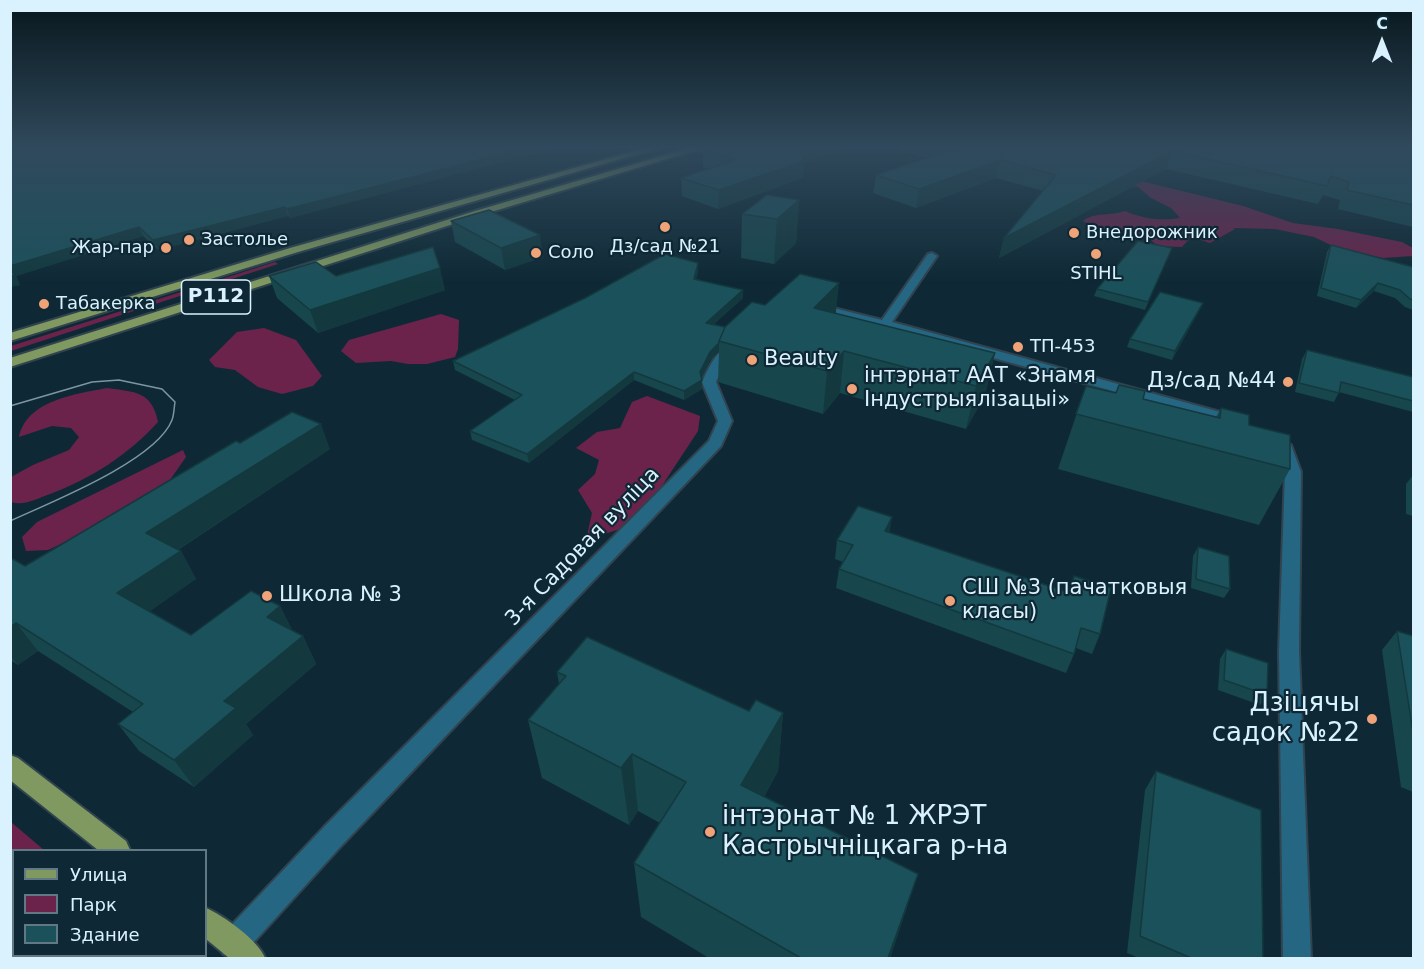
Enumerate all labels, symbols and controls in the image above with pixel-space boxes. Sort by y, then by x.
north arrow [1352,12,1412,72]
text: С [1376,14,1388,33]
marker: Дз/сад №21 [658,220,672,234]
place label: Внедорожник [1086,222,1218,244]
marker: Внедорожник [1067,226,1081,240]
place label: Застолье [201,229,288,251]
marker: Застолье [182,233,196,247]
place label: Дз/сад №21 [610,236,720,258]
place label: Жар-пар [71,237,154,259]
marker: Жар-пар [159,241,173,255]
place label: Соло [548,242,594,264]
marker: Соло [529,246,543,260]
marker: STIHL [1089,247,1103,261]
place label: STIHL [1070,263,1122,285]
road number: Р112 [182,280,250,314]
place label: Табакерка [56,293,155,315]
marker: Табакерка [37,297,51,311]
place label: ТП-453 [1030,336,1095,358]
marker: ТП-453 [1011,340,1025,354]
place label: Beauty [764,347,838,373]
marker: Beauty [745,353,759,367]
place label: інтэрнат ААТ «Знамя Індустрыялізацыі» [864,364,1096,414]
place label: Дз/сад №44 [1147,369,1276,395]
marker: Дз/сад №44 [1281,375,1295,389]
marker: інтэрнат ААТ «Знамя Індустрыялізацыі» [845,382,859,396]
street label: 3-я Садовая вуліца [501,462,665,632]
place label: СШ №3 (пачатковыя класы) [962,576,1187,626]
place label: Школа № 3 [279,583,402,609]
marker: Школа № 3 [260,589,274,603]
marker: СШ №3 (пачатковыя класы) [943,594,957,608]
place label: Дзіцячы садок №22 [1212,688,1360,750]
marker: Дзіцячы садок №22 [1365,712,1379,726]
place label: інтэрнат № 1 ЖРЭТ Кастрычніцкага р-на [722,801,1008,862]
marker: інтэрнат № 1 ЖРЭТ Кастрычніцкага р-на [703,825,717,839]
legend [12,849,207,957]
text: Улица [70,864,127,885]
text: Парк [70,894,117,915]
text: Здание [70,924,140,945]

